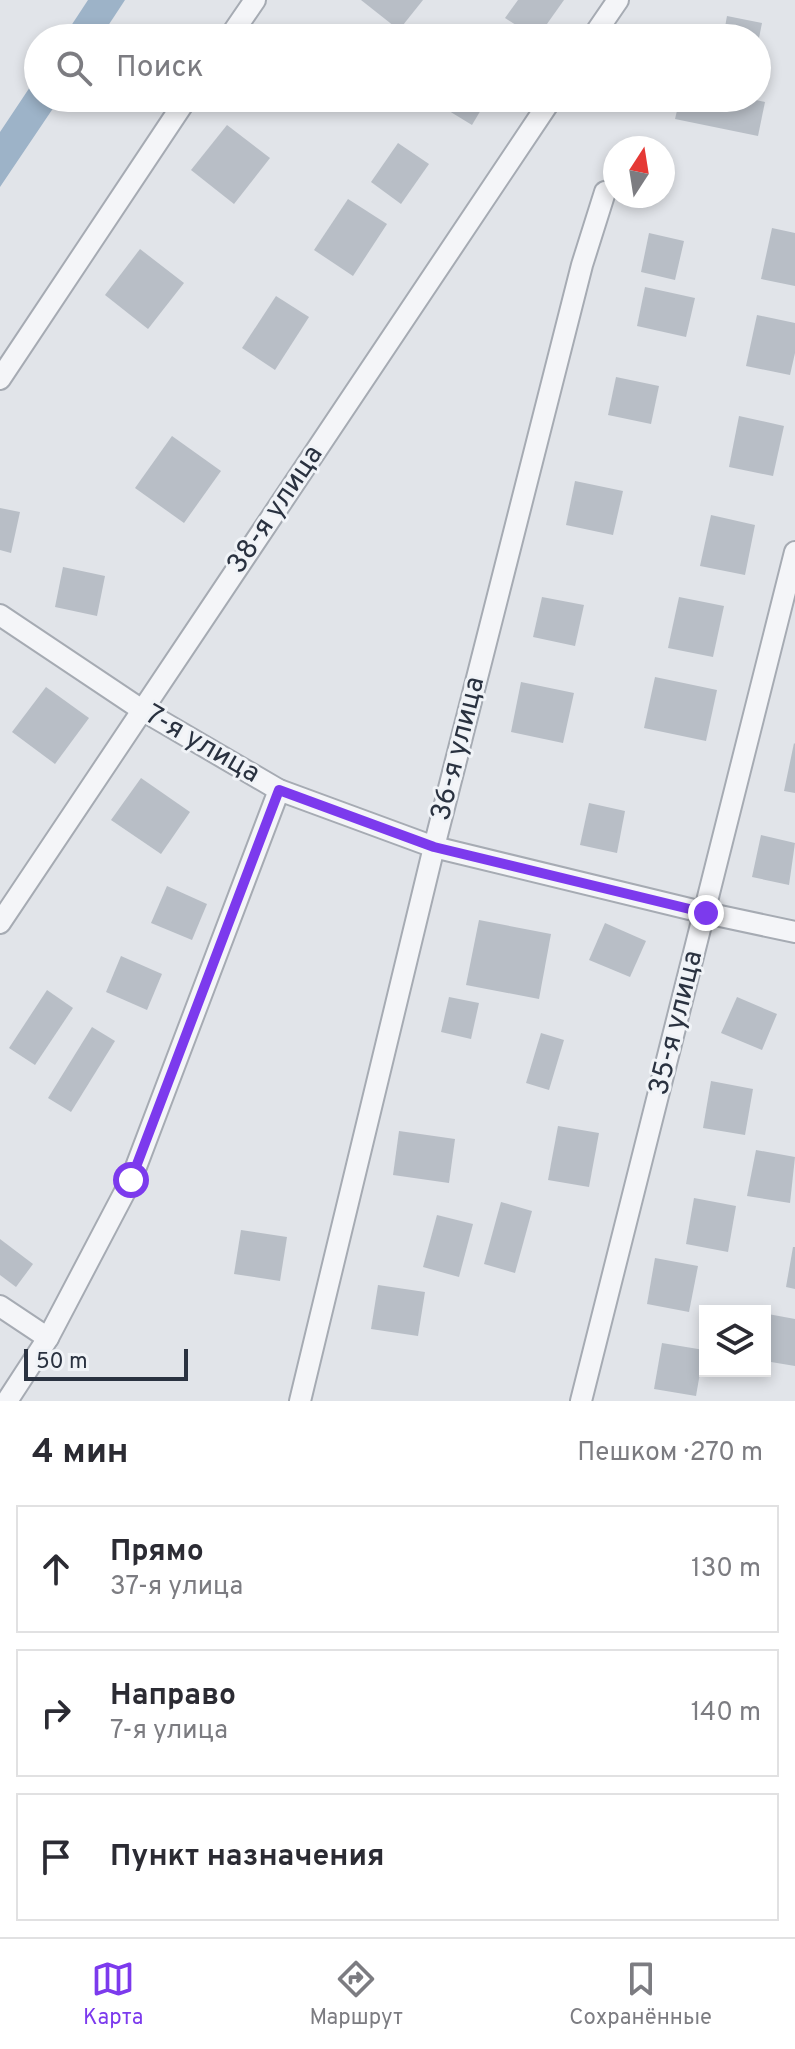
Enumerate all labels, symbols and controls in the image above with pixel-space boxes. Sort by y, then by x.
search box [24,24,771,112]
icon: search [52,46,96,90]
text: Поиск [116,50,204,87]
north arrow [603,136,675,208]
street label: 38-я улица [220,439,332,581]
street label: 36-я улица [424,673,494,825]
street label: 7-я улица [138,698,266,792]
route end [688,895,724,931]
street label: 35-я улица [642,947,712,1099]
route start [113,1162,149,1198]
map controls [699,1305,771,1377]
button: layers [699,1305,771,1377]
scale bar [24,1345,188,1381]
text: 50 m [36,1349,88,1376]
text: 4 мин [32,1432,129,1475]
text: Пешком · 270 m [577,1437,763,1470]
text: Прямо [110,1534,204,1571]
icon: ahead [34,1547,78,1591]
text: 130 m [691,1553,761,1586]
text: 37-я улица [110,1571,243,1604]
text: Направо [110,1678,236,1715]
icon: right [34,1691,78,1735]
text: 140 m [691,1697,761,1730]
text: 7-я улица [110,1715,228,1748]
icon: arrive [34,1835,78,1879]
text: Пункт назначения [110,1839,384,1876]
tab: Карта [83,1957,143,2032]
tab: Маршрут [309,1957,403,2032]
tab: Сохранённые [569,1957,712,2032]

